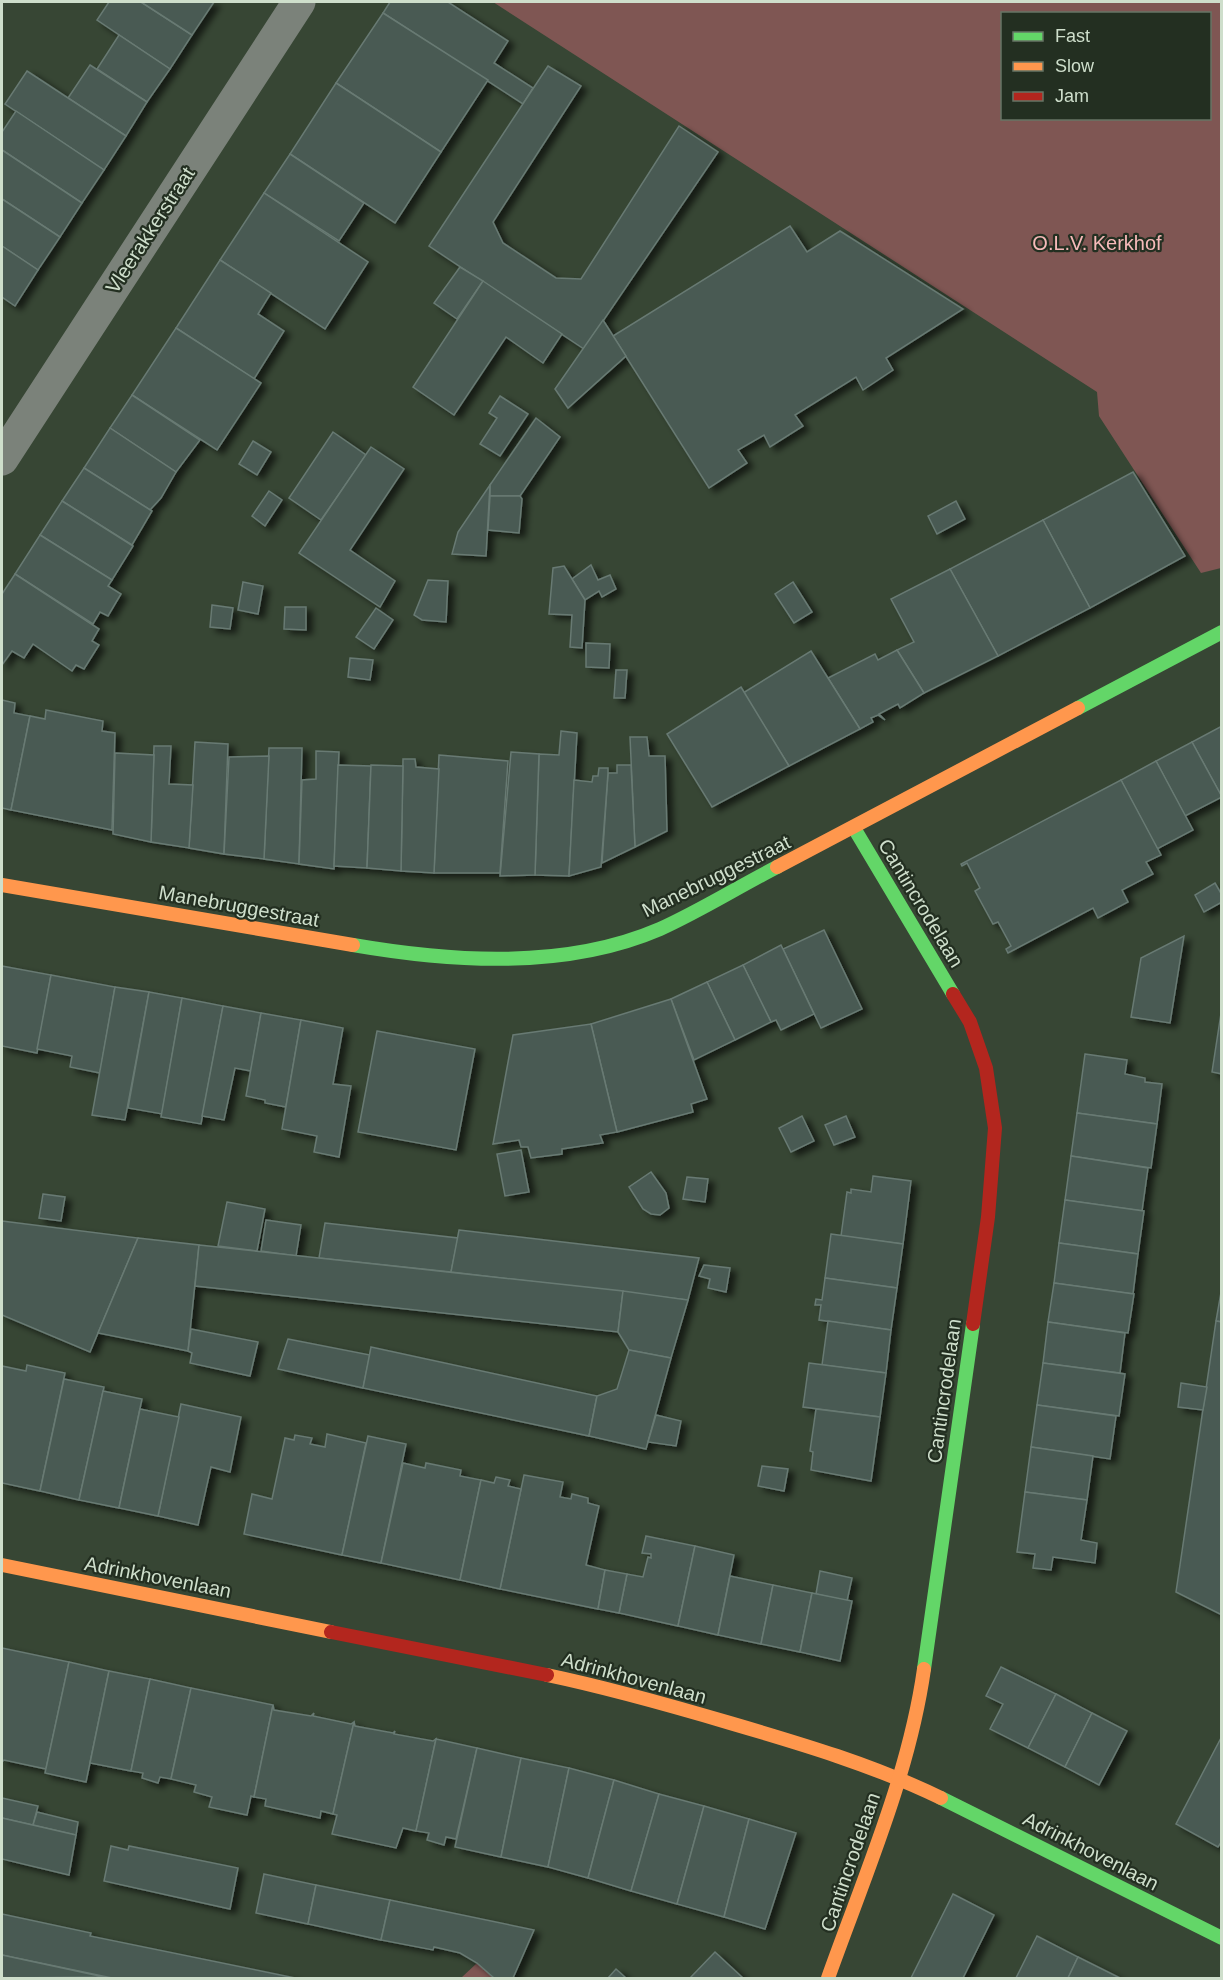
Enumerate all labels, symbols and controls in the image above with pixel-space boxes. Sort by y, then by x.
legend [1001,12,1211,120]
text: Fast [1055,26,1090,46]
text: Slow [1055,56,1095,76]
text: Jam [1055,86,1089,106]
street label: Vleerakkerstraat [101,163,199,297]
park label: O.L.V. Kerkhof [1032,232,1162,254]
street label: Manebruggestraat [638,830,794,921]
street label: Cantincrodelaan [874,835,968,971]
street label: Manebruggestraat [157,881,321,931]
street label: Cantincrodelaan [923,1317,965,1465]
street label: Adrinkhovenlaan [83,1552,233,1602]
street label: Adrinkhovenlaan [559,1648,709,1708]
street label: Cantincrodelaan [816,1790,884,1934]
street label: Adrinkhovenlaan [1020,1807,1162,1895]

